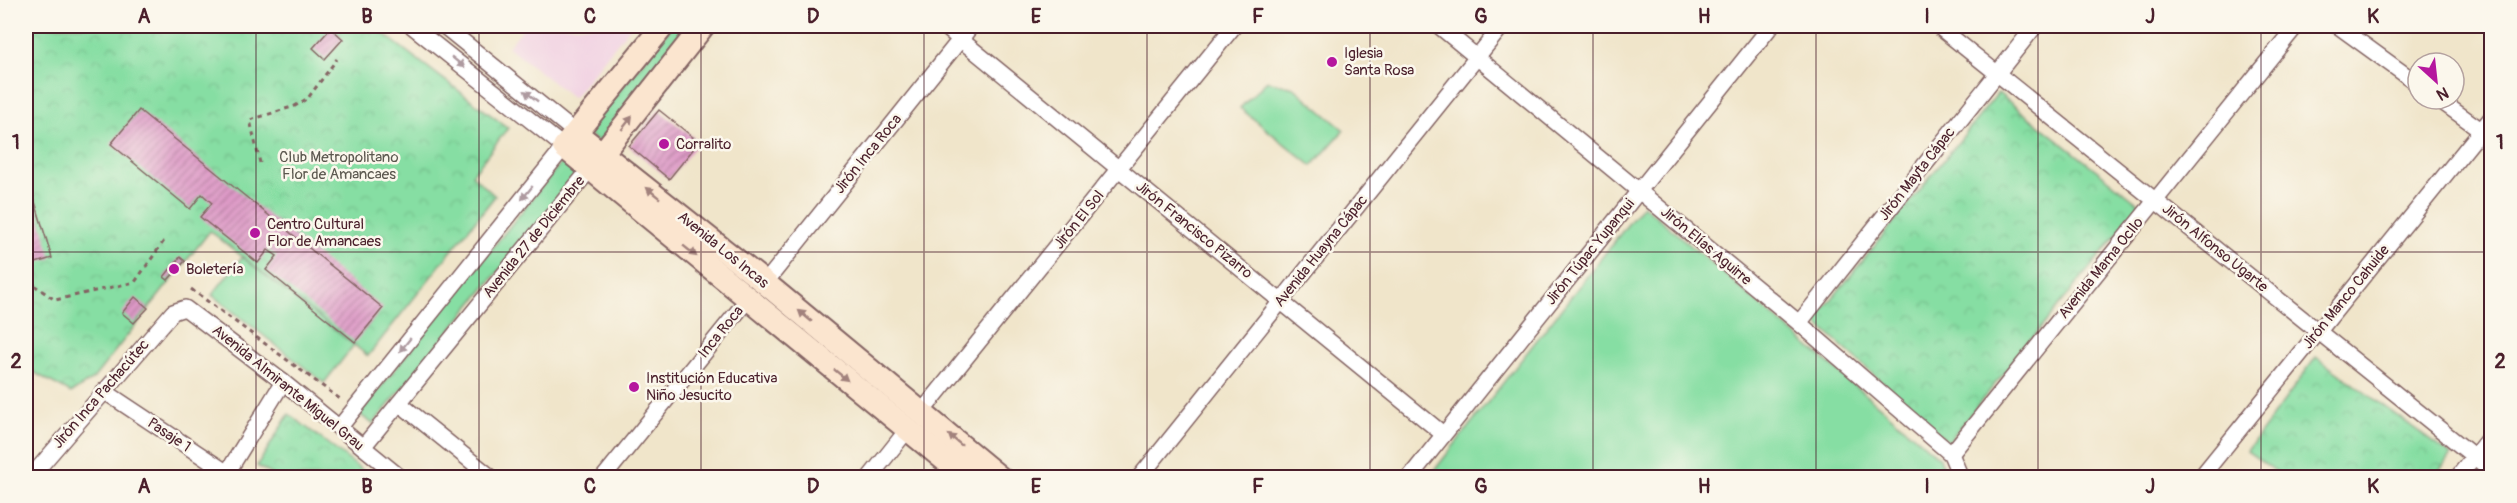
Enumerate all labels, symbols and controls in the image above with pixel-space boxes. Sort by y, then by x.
text: A [138,4,151,29]
text: B [361,4,373,29]
text: C [584,4,596,29]
text: D [807,4,820,29]
text: E [1031,4,1042,29]
text: F [1252,4,1264,29]
text: G [1474,4,1488,29]
text: H [1698,4,1711,29]
text: I [1924,4,1930,29]
text: J [2145,4,2155,29]
text: K [2367,4,2379,29]
place label: Iglesia Santa Rosa [1344,44,1414,80]
north arrow [2406,51,2466,111]
marker: Iglesia Santa Rosa [1325,55,1339,69]
one-way arrow [450,56,466,69]
text: N [2433,82,2452,105]
one-way arrow [523,91,538,103]
street label: Jirón Inca Roca [830,110,906,198]
one-way arrow [620,115,632,130]
street label: Jirón Mayta Cápac [1875,123,1960,225]
text: 1 [12,130,20,155]
text: 1 [2496,130,2504,155]
place label: Corralito [676,135,731,154]
marker: Corralito [657,137,671,151]
park label: Club Metropolitano Flor de Amancaes [279,148,399,184]
street label: Avenida 27 de Diciembre [479,172,590,302]
street label: Jirón Francisco Pizarro [1132,177,1256,283]
one-way arrow [521,185,534,201]
one-way arrow [645,187,661,200]
street label: Jirón El Sol [1050,187,1108,253]
street label: Avenida Huayna Cápac [1270,191,1372,311]
street label: Jirón Túpac Yupanqui [1541,195,1639,309]
street label: Jirón Alfonso Ugarte [2158,199,2272,297]
street label: Jirón Elías Aguirre [1657,202,1756,290]
street label: Avenida Los Incas [674,207,773,293]
street label: Avenida Mama Ocllo [2054,213,2148,323]
place label: Centro Cultural Flor de Amancaes [267,215,381,251]
marker: Centro Cultural Flor de Amancaes [248,226,262,240]
street label: Jirón Manco Cahuide [2298,241,2394,353]
one-way arrow [682,244,697,257]
place label: Boletería [186,260,244,279]
marker: Boletería [167,262,181,276]
street label: Inca Roca [694,302,748,362]
one-way arrow [798,310,813,323]
street label: Avenida Almirante Miguel Grau [208,321,368,455]
street label: Jirón Inca Pachacútec [48,335,154,452]
one-way arrow [399,337,412,353]
text: 2 [10,349,22,374]
text: 2 [2494,349,2506,374]
one-way arrow [833,368,849,381]
place label: Institución Educativa Niño Jesucito [646,369,777,405]
marker: Institución Educativa Niño Jesucito [627,380,641,394]
street label: Pasaje 1 [144,414,194,456]
one-way arrow [947,434,963,447]
text: A [138,474,151,499]
text: B [361,474,373,499]
text: C [584,474,596,499]
text: D [807,474,820,499]
text: E [1031,474,1042,499]
text: F [1252,474,1264,499]
text: G [1474,474,1488,499]
text: H [1698,474,1711,499]
text: I [1924,474,1930,499]
text: J [2145,474,2155,499]
text: K [2367,474,2379,499]

